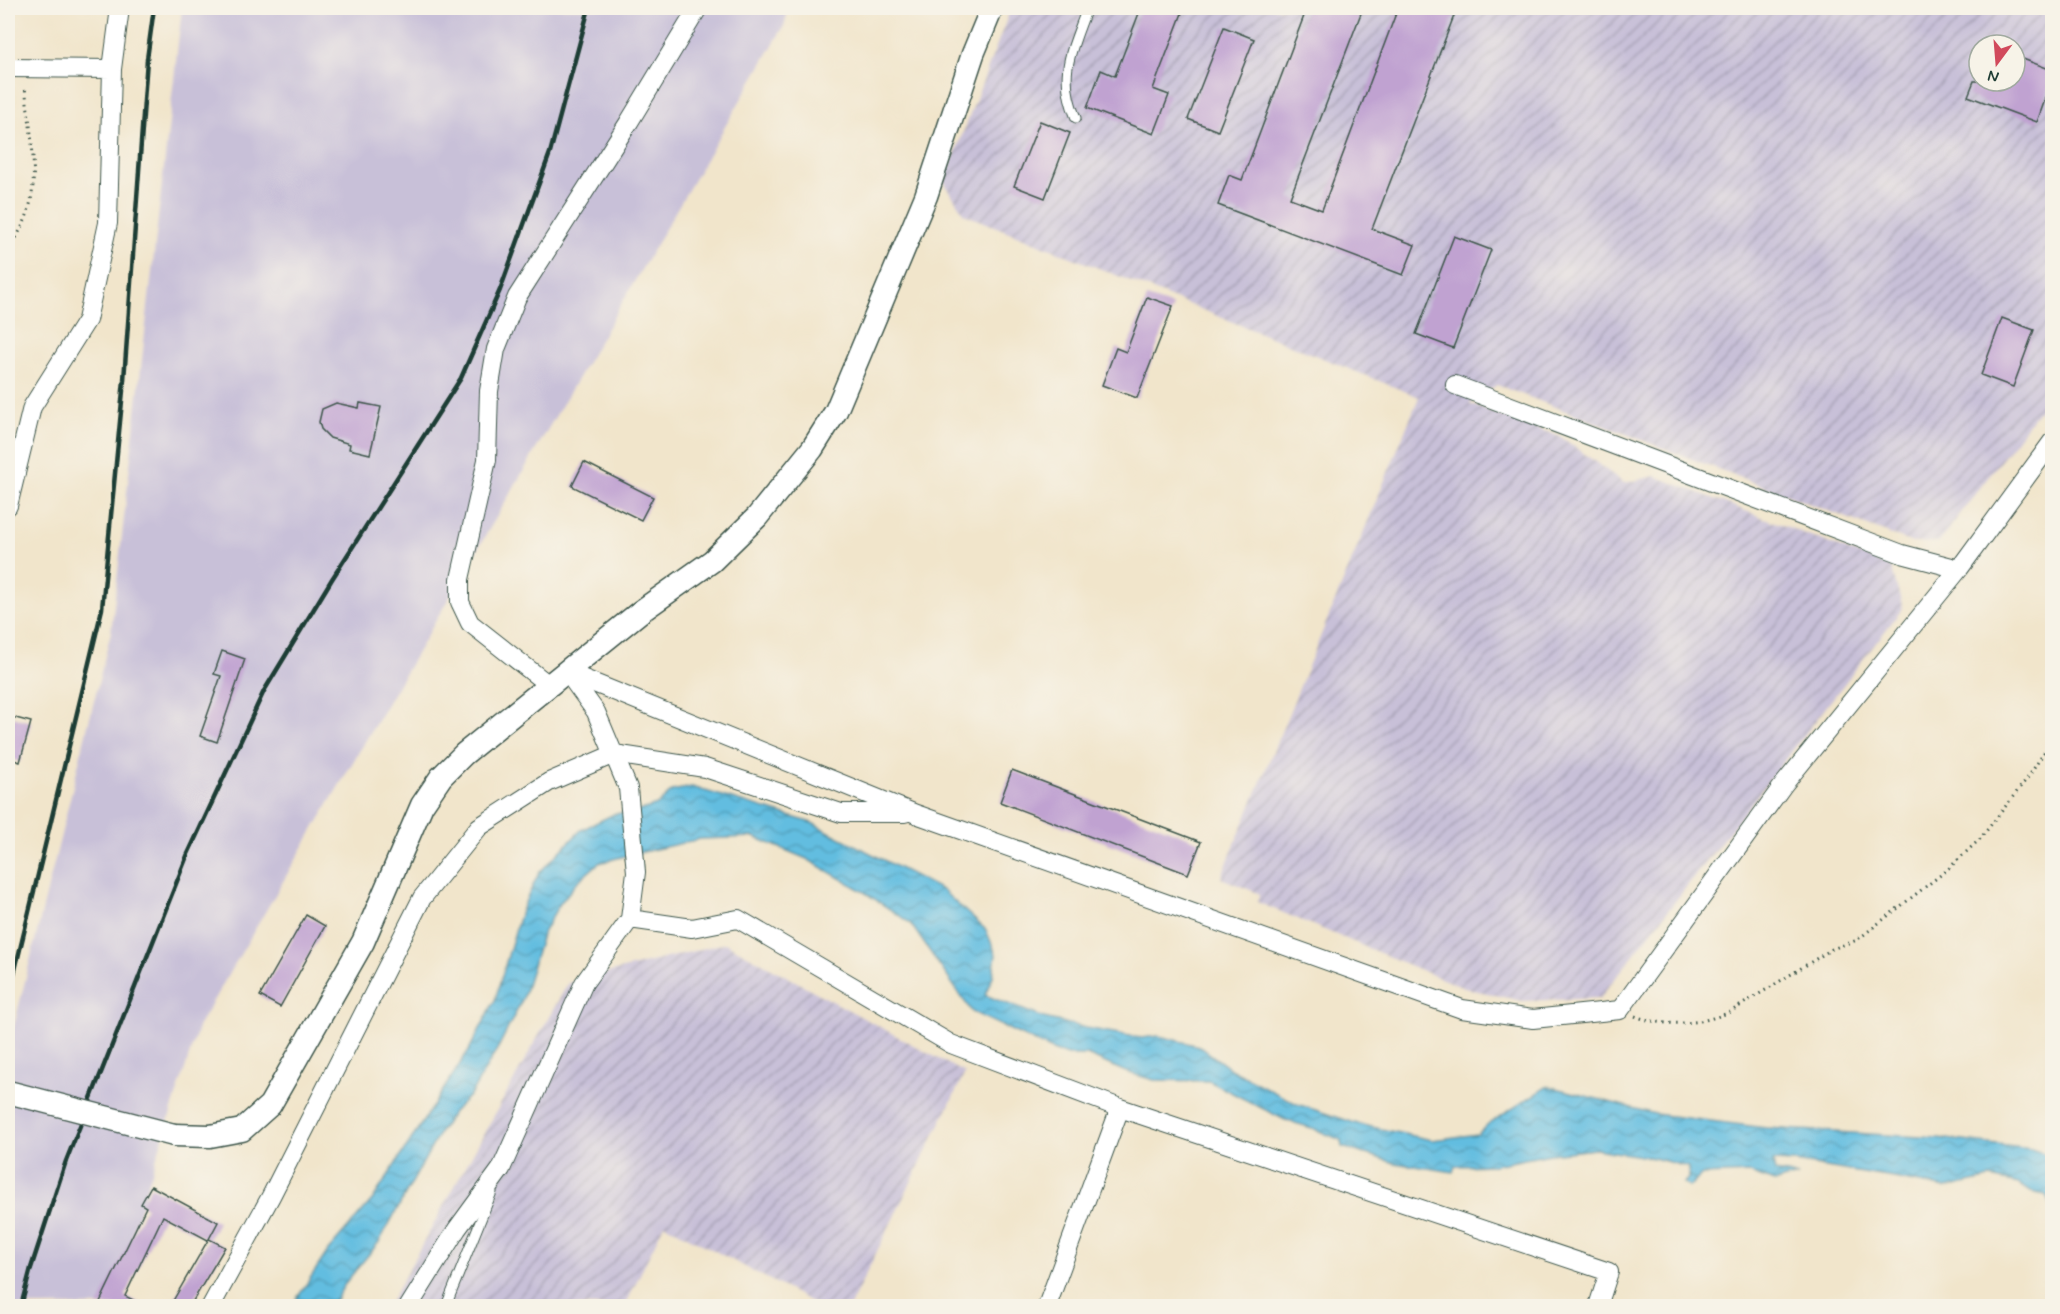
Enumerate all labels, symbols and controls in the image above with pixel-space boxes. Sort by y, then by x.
north arrow [1967,33,2027,93]
text: N [1985,64,2001,88]

